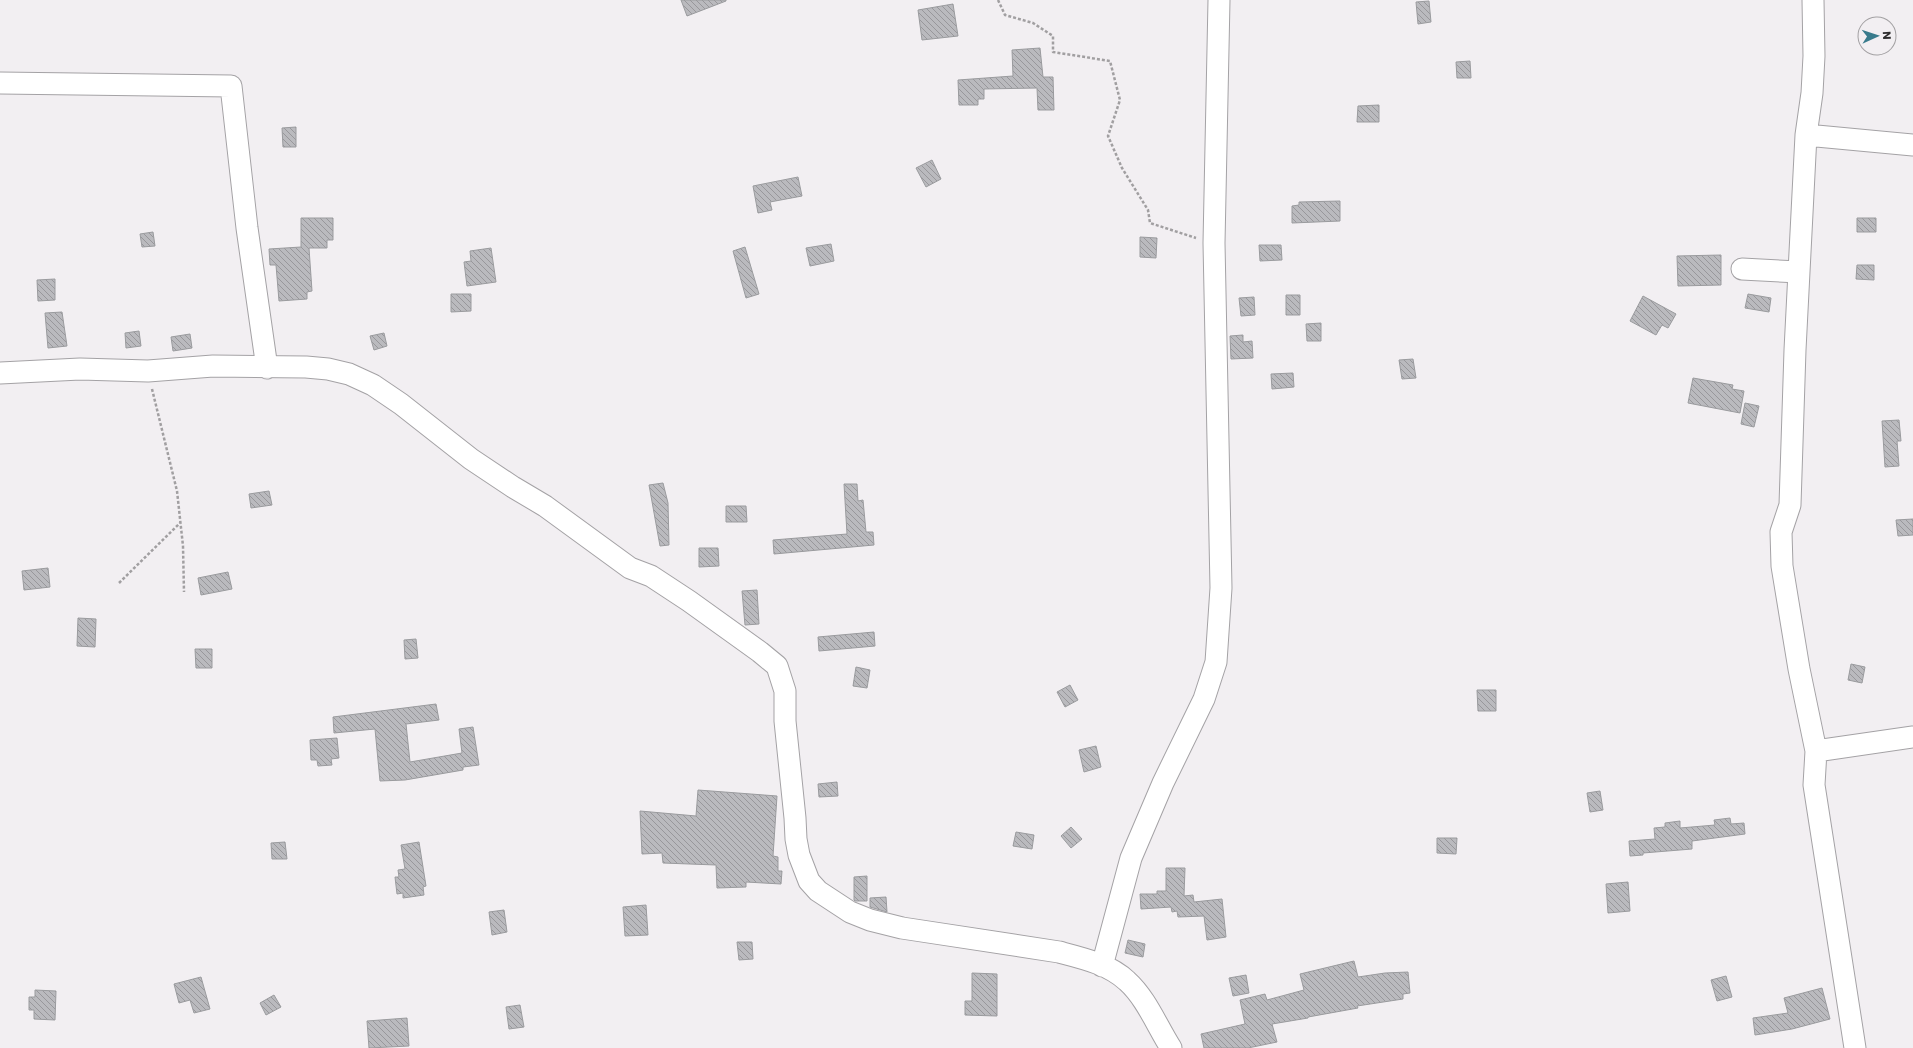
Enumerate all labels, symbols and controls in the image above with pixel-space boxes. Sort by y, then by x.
north arrow [1857,16,1897,56]
text: N [1879,31,1895,40]

